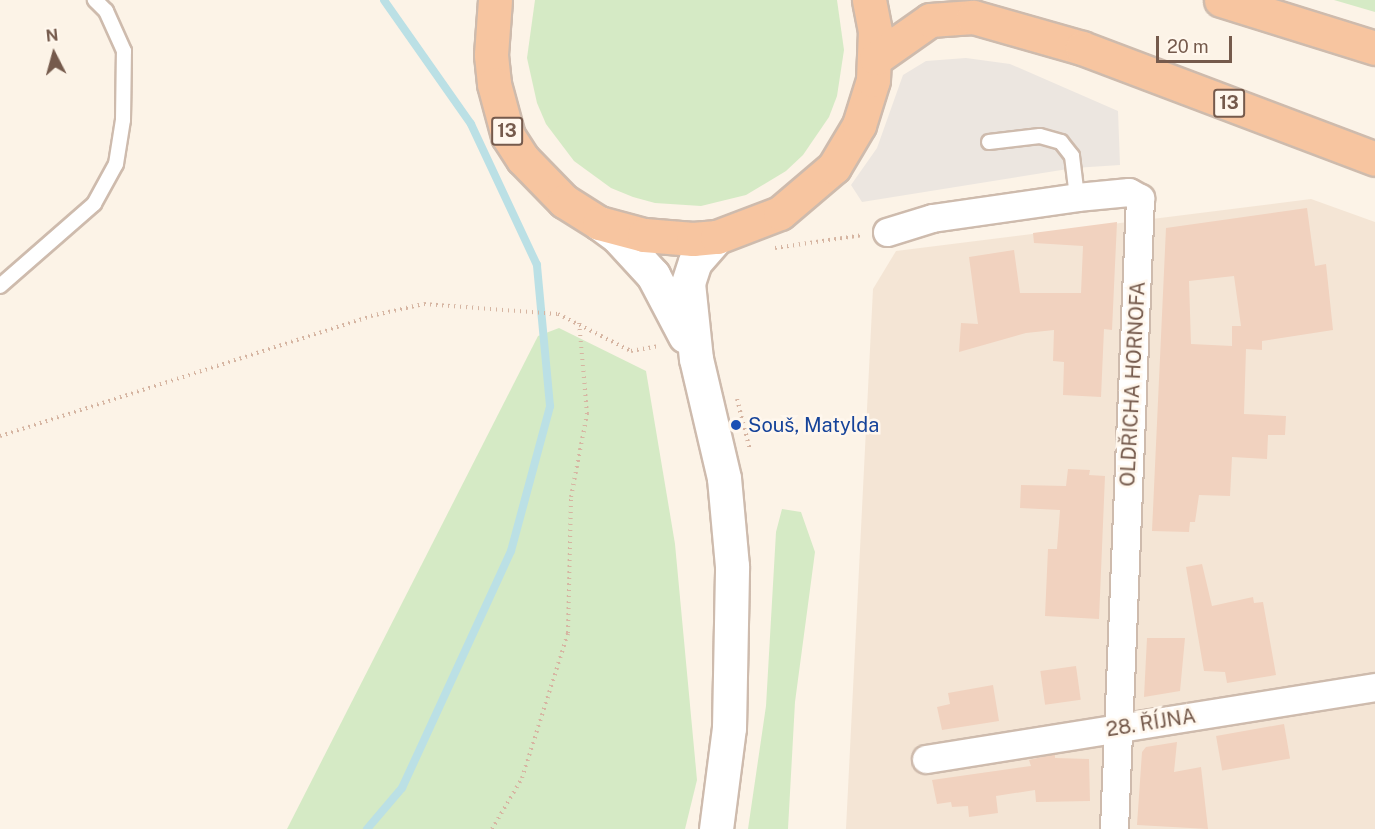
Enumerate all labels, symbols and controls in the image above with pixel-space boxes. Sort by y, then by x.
north arrow [24,24,84,84]
scale bar [1159,24,1236,62]
text: N [45,26,59,46]
text: 20 m [1167,36,1209,57]
road number: 13 [1212,88,1246,118]
road number: 13 [490,116,524,146]
street label: OLDŘICHA HORNOFA [1116,281,1150,487]
place label: Souš, Matylda [748,413,879,437]
marker: Souš, Matylda [729,418,743,432]
street label: 28. ŘÍJNA [1104,704,1198,742]

